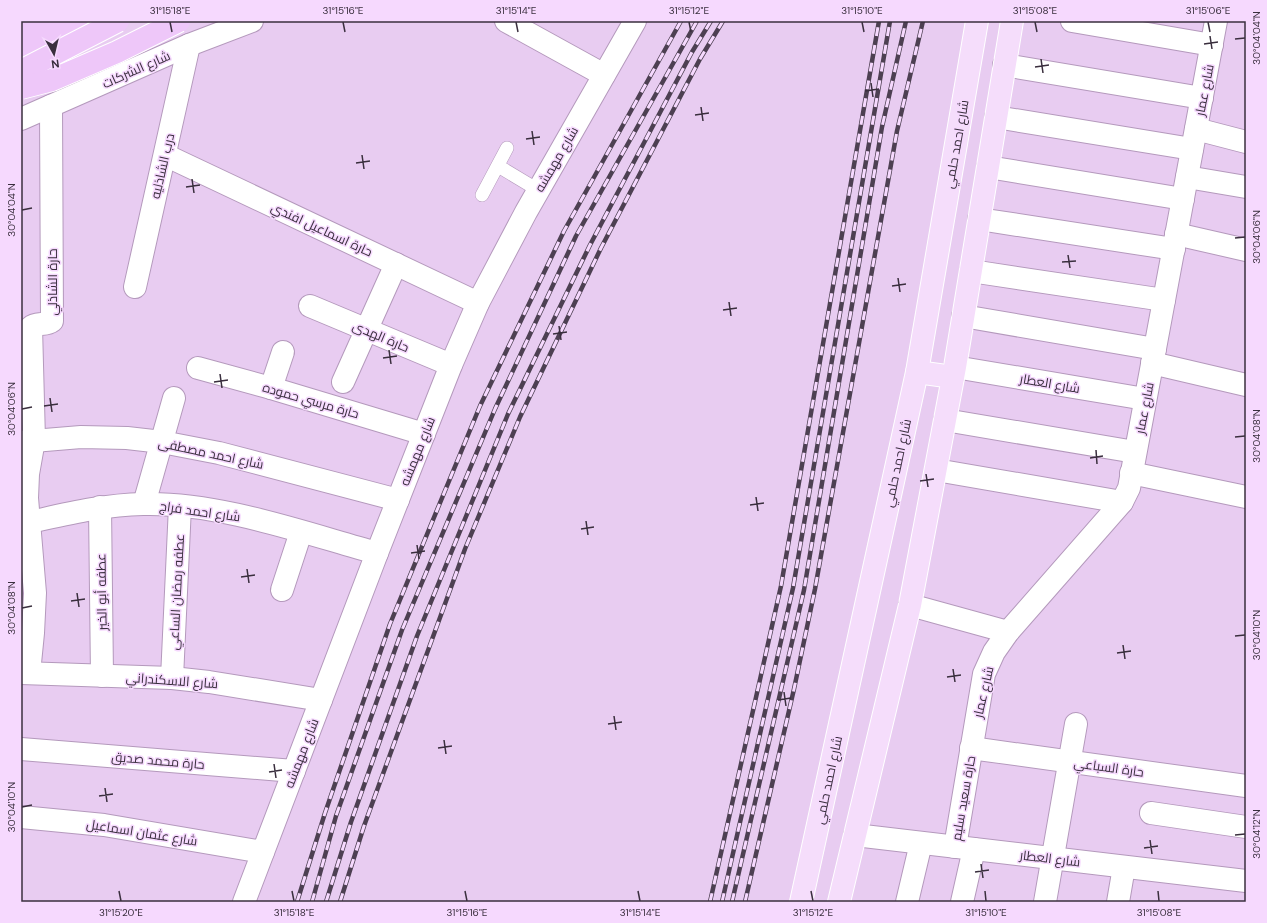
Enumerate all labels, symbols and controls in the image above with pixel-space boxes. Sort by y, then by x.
text: 31°15'18"E [150,4,191,17]
text: 31°15'16"E [323,4,364,17]
text: 31°15'14"E [496,4,537,17]
text: 31°15'12"E [669,4,710,17]
text: 31°15'10"E [841,4,883,17]
text: 31°15'08"E [1013,4,1058,17]
text: 31°15'06"E [1186,4,1231,17]
text: 30°04'04"N [1250,11,1263,65]
north arrow [34,34,74,74]
street label: شارع الشركات [99,47,173,92]
text: N [50,56,60,71]
street label: شارع عمار [1191,63,1218,118]
street label: شارع احمد حلمي [940,98,975,190]
street label: شارع مهمشه [531,123,582,195]
street label: درب الشاذليه [147,132,178,201]
text: 30°04'04"N [5,183,18,237]
street label: حارة اسماعيل افندي [267,198,375,262]
text: 30°04'06"N [1250,210,1263,264]
street label: حارة الشاذلي [44,248,63,316]
street label: حارة الهدى [350,317,412,356]
street label: شارع العطار [1017,370,1081,397]
street label: حارة مرسي حموده [260,379,361,424]
street label: شارع عمار [1131,381,1158,436]
text: 30°04'06"N [5,382,18,436]
text: 30°04'08"N [1250,409,1263,463]
street label: شارع مهمشه [396,414,439,488]
street label: شارع احمد حلمي [880,417,917,509]
street label: شارع احمد مصطفى [157,434,265,473]
street label: شارع احمد فراج [158,497,241,526]
street label: عطفه رمضان الساعي [165,533,190,651]
street label: عطفه أبو الخير [92,553,111,632]
text: 30°04'08"N [5,581,18,635]
text: 30°04'10"N [1250,610,1263,660]
street label: شارع عمار [969,665,998,721]
street label: شارع الاسكندراني [125,669,219,694]
street label: شارع مهمشه [280,716,322,790]
street label: شارع احمد حلمي [811,734,848,826]
street label: حارة محمد صديق [111,748,205,773]
street label: حارة سعيد سليم [948,754,980,842]
street label: حارة السباعي [1073,754,1145,783]
text: 30°04'10"N [5,782,18,832]
text: 30°04'12"N [1250,809,1263,859]
street label: شارع عثمان اسماعيل [85,815,199,850]
street label: شارع العطار [1018,846,1081,871]
text: 31°15'20"E [99,906,143,919]
text: 31°15'18"E [274,906,315,919]
text: 31°15'16"E [447,906,488,919]
text: 31°15'14"E [620,906,661,919]
text: 31°15'12"E [793,906,834,919]
text: 31°15'10"E [965,906,1007,919]
text: 31°15'08"E [1137,906,1182,919]

